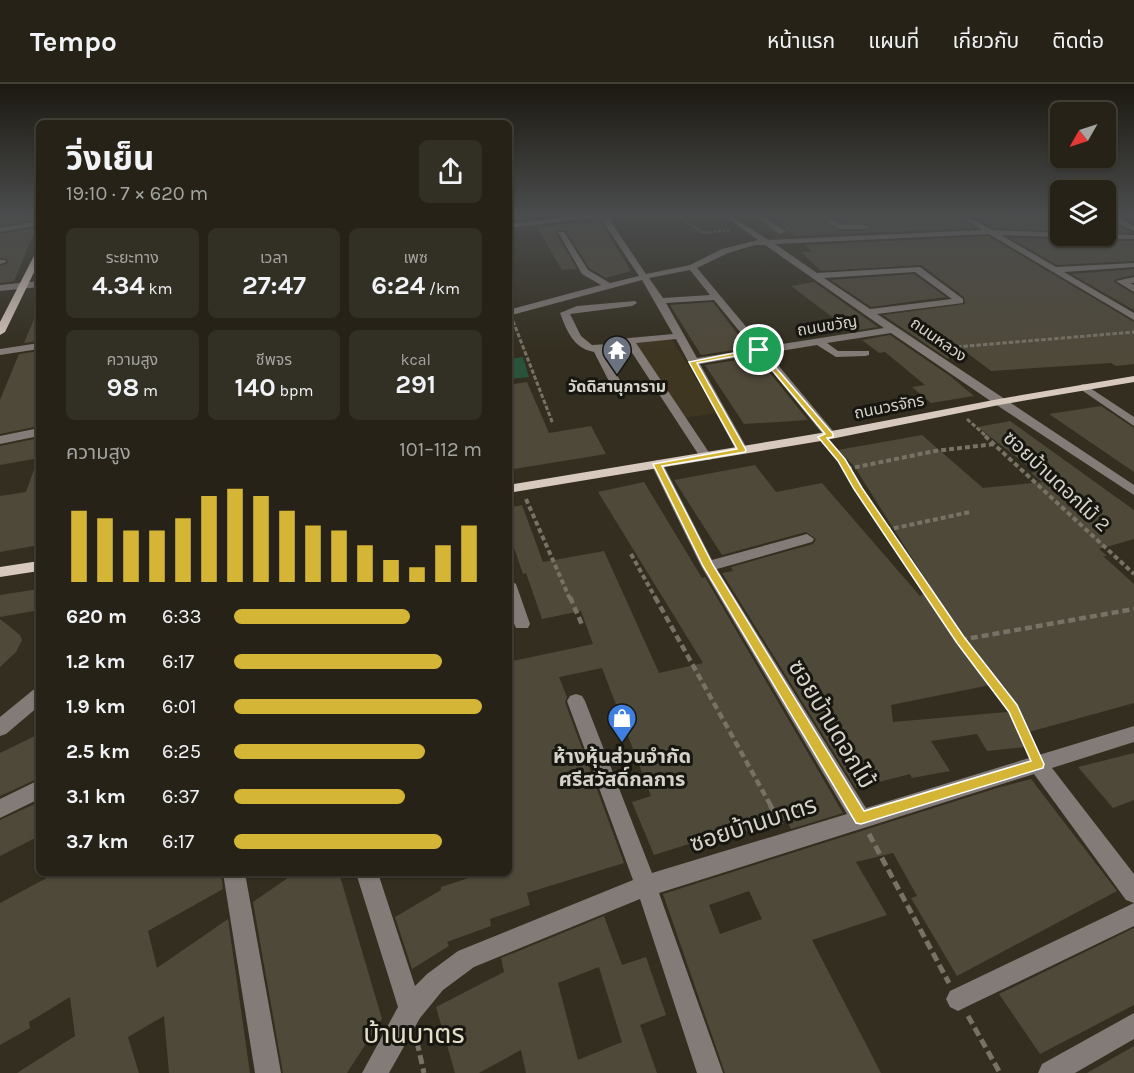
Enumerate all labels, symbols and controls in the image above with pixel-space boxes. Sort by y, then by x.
text: Tempo [30,25,117,58]
text: หน้าแรก [767,29,835,53]
text: แผนที่ [868,29,919,53]
text: เกี่ยวกับ [952,29,1019,53]
text: ติดต่อ [1052,29,1104,53]
north arrow [1050,102,1116,168]
map controls [1050,102,1116,246]
text: วิ่งเย็น [66,140,154,178]
button: share [419,140,482,203]
button: layers [1050,180,1116,246]
text: 19:10 · 7 × 620 m [66,182,208,205]
text: ระยะทาง [106,248,159,267]
text: เวลา [260,248,288,267]
text: เพซ [403,248,428,267]
text: 4.34 [92,270,145,301]
text: 27:47 [242,270,306,301]
text: 6:24 [371,270,425,301]
text: km [145,279,173,298]
text: /km [425,279,460,298]
street label: ถนนขวัญ [796,311,858,340]
street label: ถนนหลวง [907,313,970,366]
pin [733,324,784,375]
icon: arrive [742,333,775,366]
temple icon: วัดดิสานุการาม [601,334,633,376]
text: ความสูง [106,350,158,369]
text: ชีพจร [256,350,292,369]
text: kcal [400,350,431,369]
text: 291 [395,369,436,400]
text: 98 [107,372,139,403]
text: 140 [235,372,276,403]
place label: วัดดิสานุการาม [568,377,666,396]
text: m [139,381,158,400]
text: bpm [276,381,313,400]
street label: ถนนวรจักร [853,390,926,423]
street label: ซอยบ้านดอกไม้ 2 [999,426,1115,537]
text: 101–112 m [399,438,482,461]
text: ความสูง [66,441,131,464]
text: 620 m [66,605,127,628]
text: 6:33 [162,605,202,628]
text: 1.2 km [66,650,125,673]
text: 6:17 [162,650,194,673]
street label: ซอยบ้านดอกไม้ [783,655,881,793]
text: 1.9 km [66,695,126,718]
text: 6:01 [162,695,197,718]
shop icon: ห้างหุ้นส่วนจำกัด ศรีสวัสดิ์กลการ [606,702,638,744]
text: 2.5 km [66,740,130,763]
text: 6:25 [162,740,201,763]
place label: ห้างหุ้นส่วนจำกัด ศรีสวัสดิ์กลการ [553,745,691,791]
text: 3.1 km [66,785,126,808]
text: 6:37 [162,785,199,808]
street label: ซอยบ้านบาตร [686,790,820,858]
text: 3.7 km [66,830,129,853]
text: 6:17 [162,830,194,853]
district label: บ้านบาตร [363,1018,465,1050]

